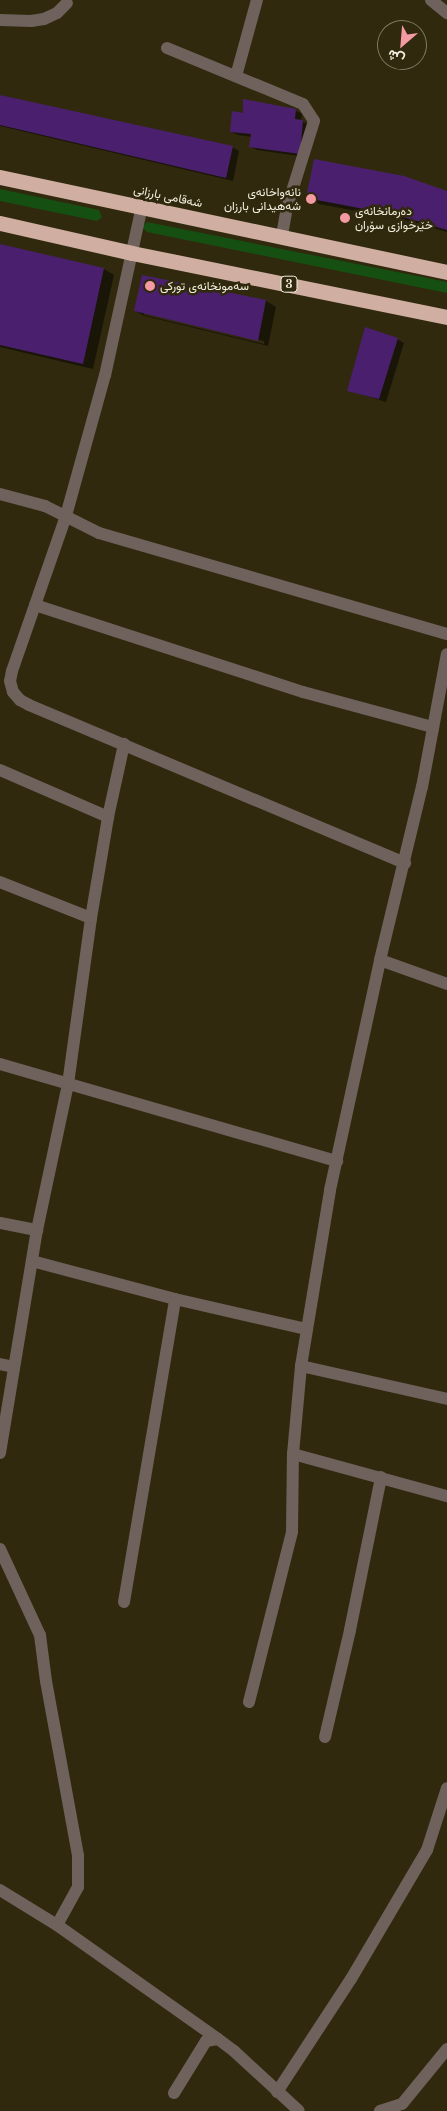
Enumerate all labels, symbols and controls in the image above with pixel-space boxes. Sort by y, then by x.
north arrow [377,20,427,70]
text: ش [384,46,407,69]
street label: شەقامی بارزانی [132,182,204,210]
place label: نانەواخانەی شەهیدانی بارزان [224,185,301,213]
marker: نانەواخانەی شەهیدانی بارزان [305,193,317,205]
place label: دەرمانخانەی خێرخوازی سۆران [355,204,433,232]
marker: دەرمانخانەی خێرخوازی سۆران [339,212,351,224]
road number: 3 [280,276,298,292]
place label: سەمونخانەی تورکی [160,279,249,293]
marker: سەمونخانەی تورکی [144,280,156,292]

